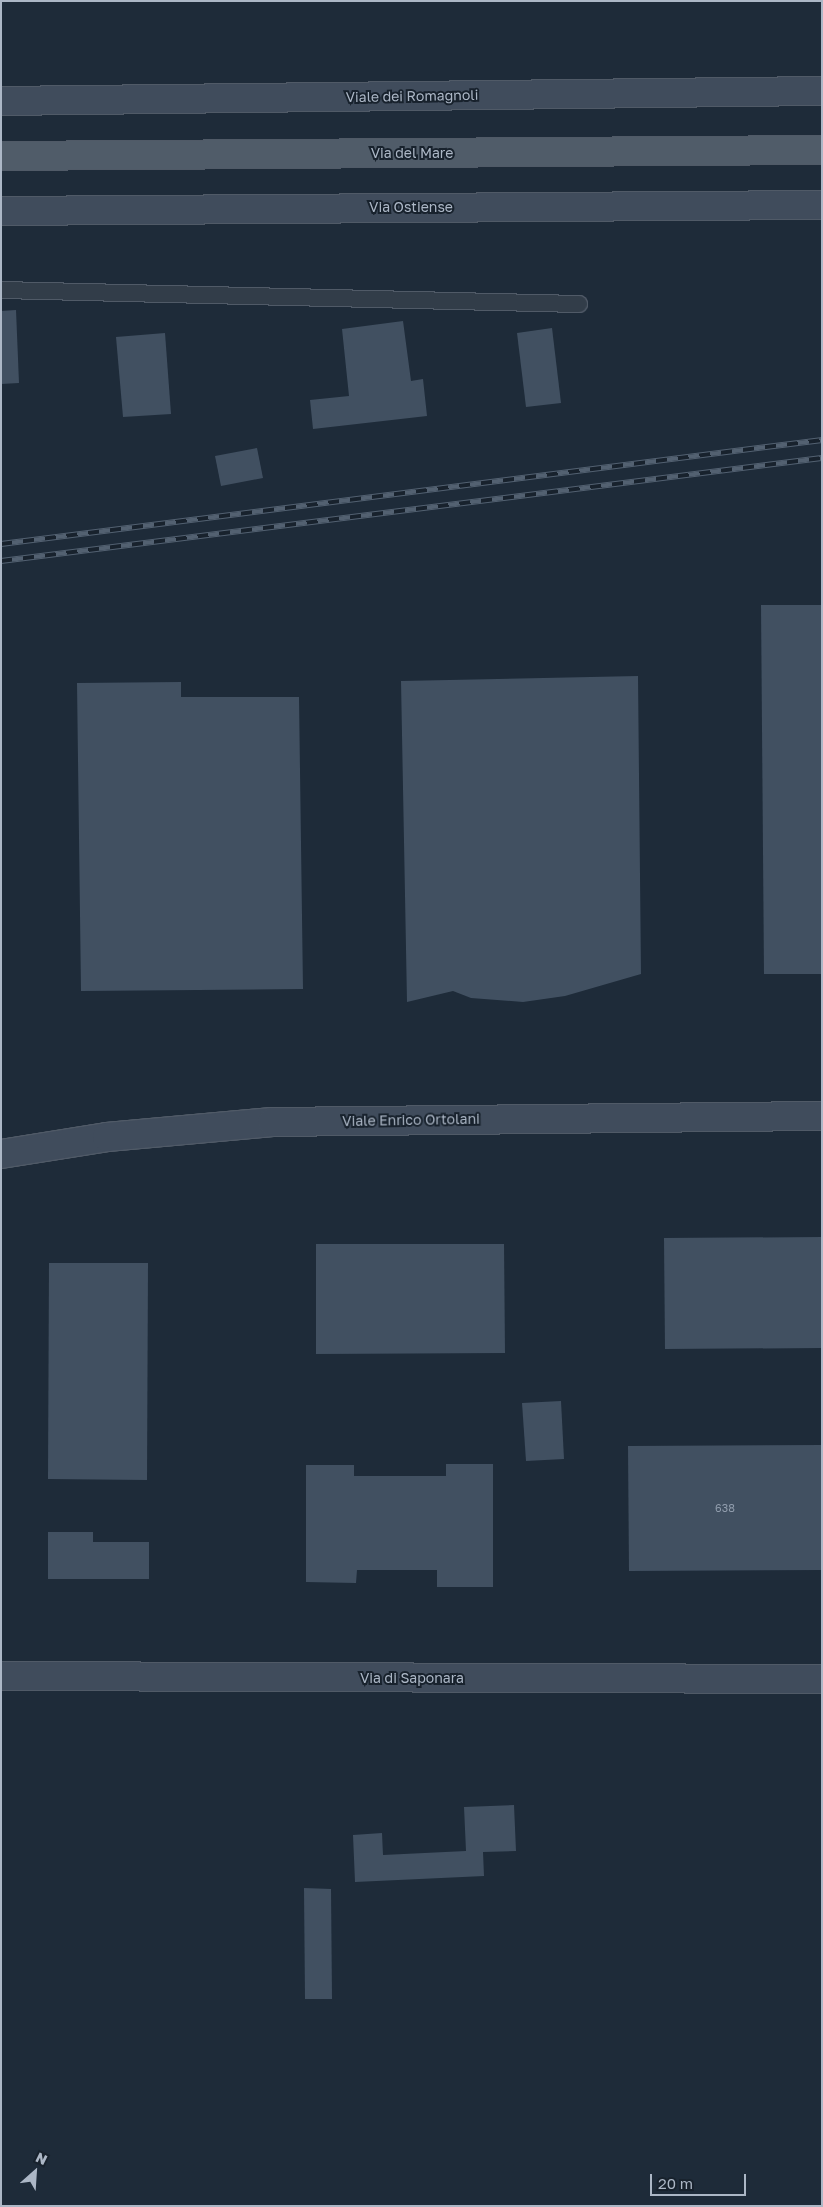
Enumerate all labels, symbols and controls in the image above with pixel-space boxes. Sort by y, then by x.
street label: Viale dei Romagnoli [345,86,479,106]
street label: Via del Mare [371,145,453,161]
street label: Via Ostiense [369,199,453,215]
street label: Viale Enrico Ortolani [342,1110,480,1130]
house number: 638 [715,1501,735,1515]
street label: Via di Saponara [360,1670,464,1686]
north arrow [10,2147,60,2197]
text: N [33,2148,50,2168]
scale bar [653,2164,749,2196]
text: 20 m [658,2174,693,2192]

